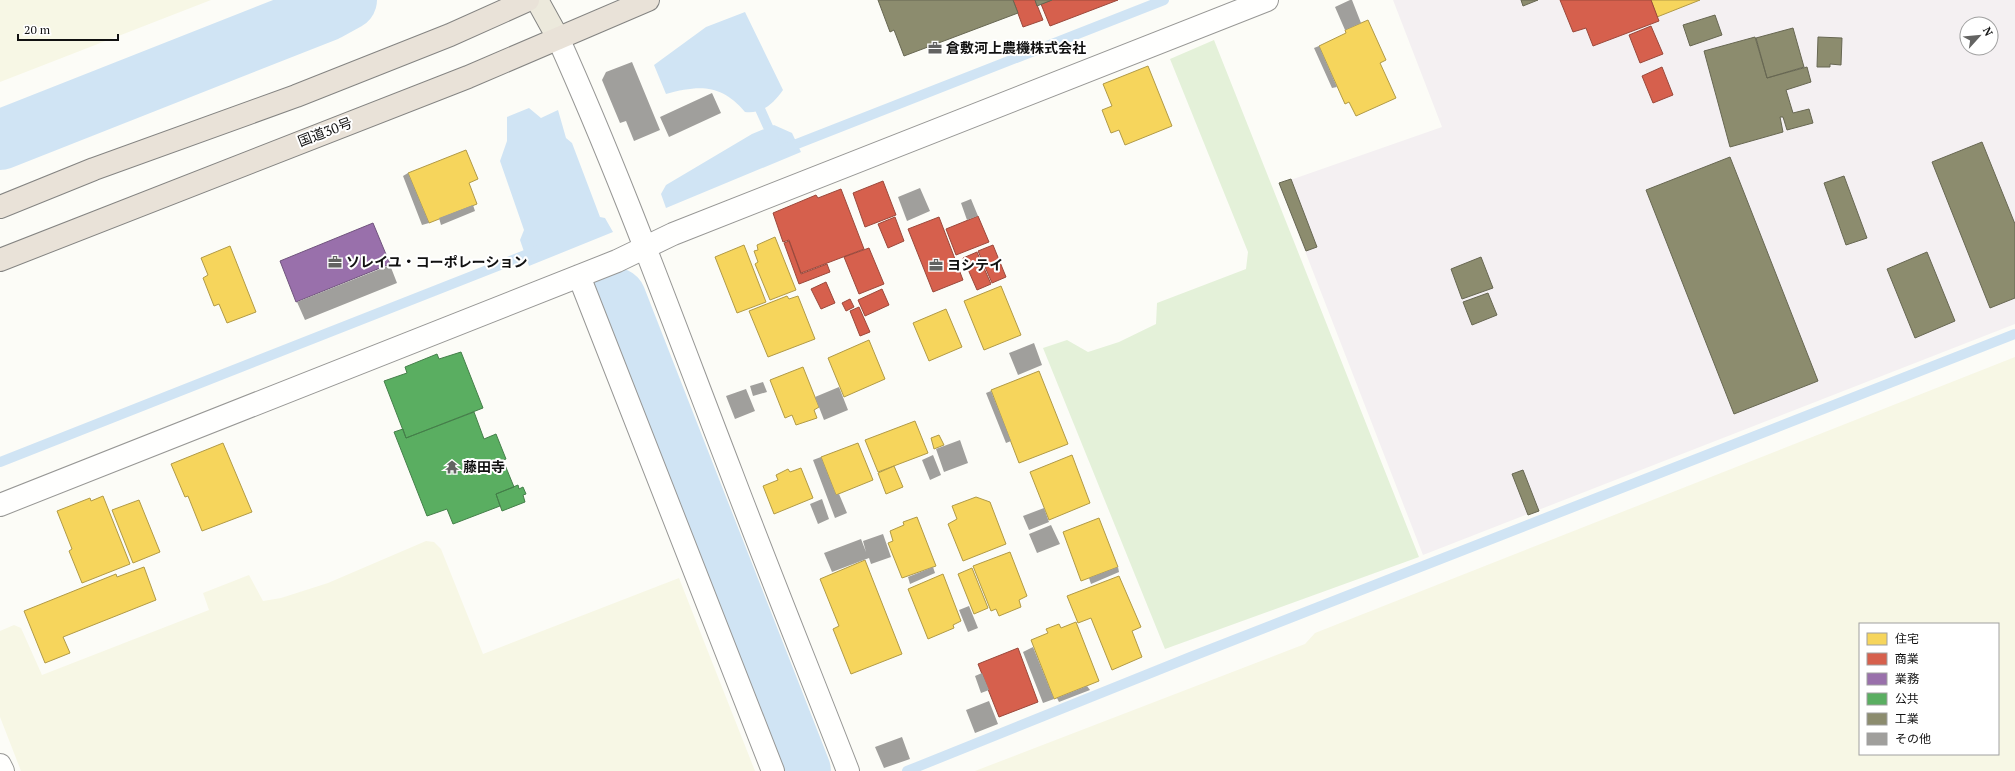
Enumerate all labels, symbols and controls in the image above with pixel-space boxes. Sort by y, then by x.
scale bar [18,16,118,42]
north arrow [1959,16,1999,56]
text: 20 m [24,22,51,37]
text: N [1980,25,1996,39]
place label: 倉敷河上農機株式会社 [946,38,1086,57]
office icon: 倉敷河上農機株式会社 [927,40,943,56]
street label: 国道30号 [295,112,355,151]
place label: ソレイユ・コーポレーション [346,252,527,271]
office icon: ソレイユ・コーポレーション [327,254,343,270]
place label: ヨシテイ [947,255,1003,274]
office icon: ヨシテイ [928,257,944,273]
place label: 藤田寺 [463,457,505,476]
temple icon: 藤田寺 [444,459,460,475]
legend [1859,623,1999,755]
text: 住宅 [1895,631,1919,646]
text: 商業 [1895,651,1919,666]
text: 業務 [1895,671,1919,686]
text: 公共 [1895,691,1919,706]
text: 工業 [1895,711,1919,726]
text: その他 [1895,731,1931,746]

